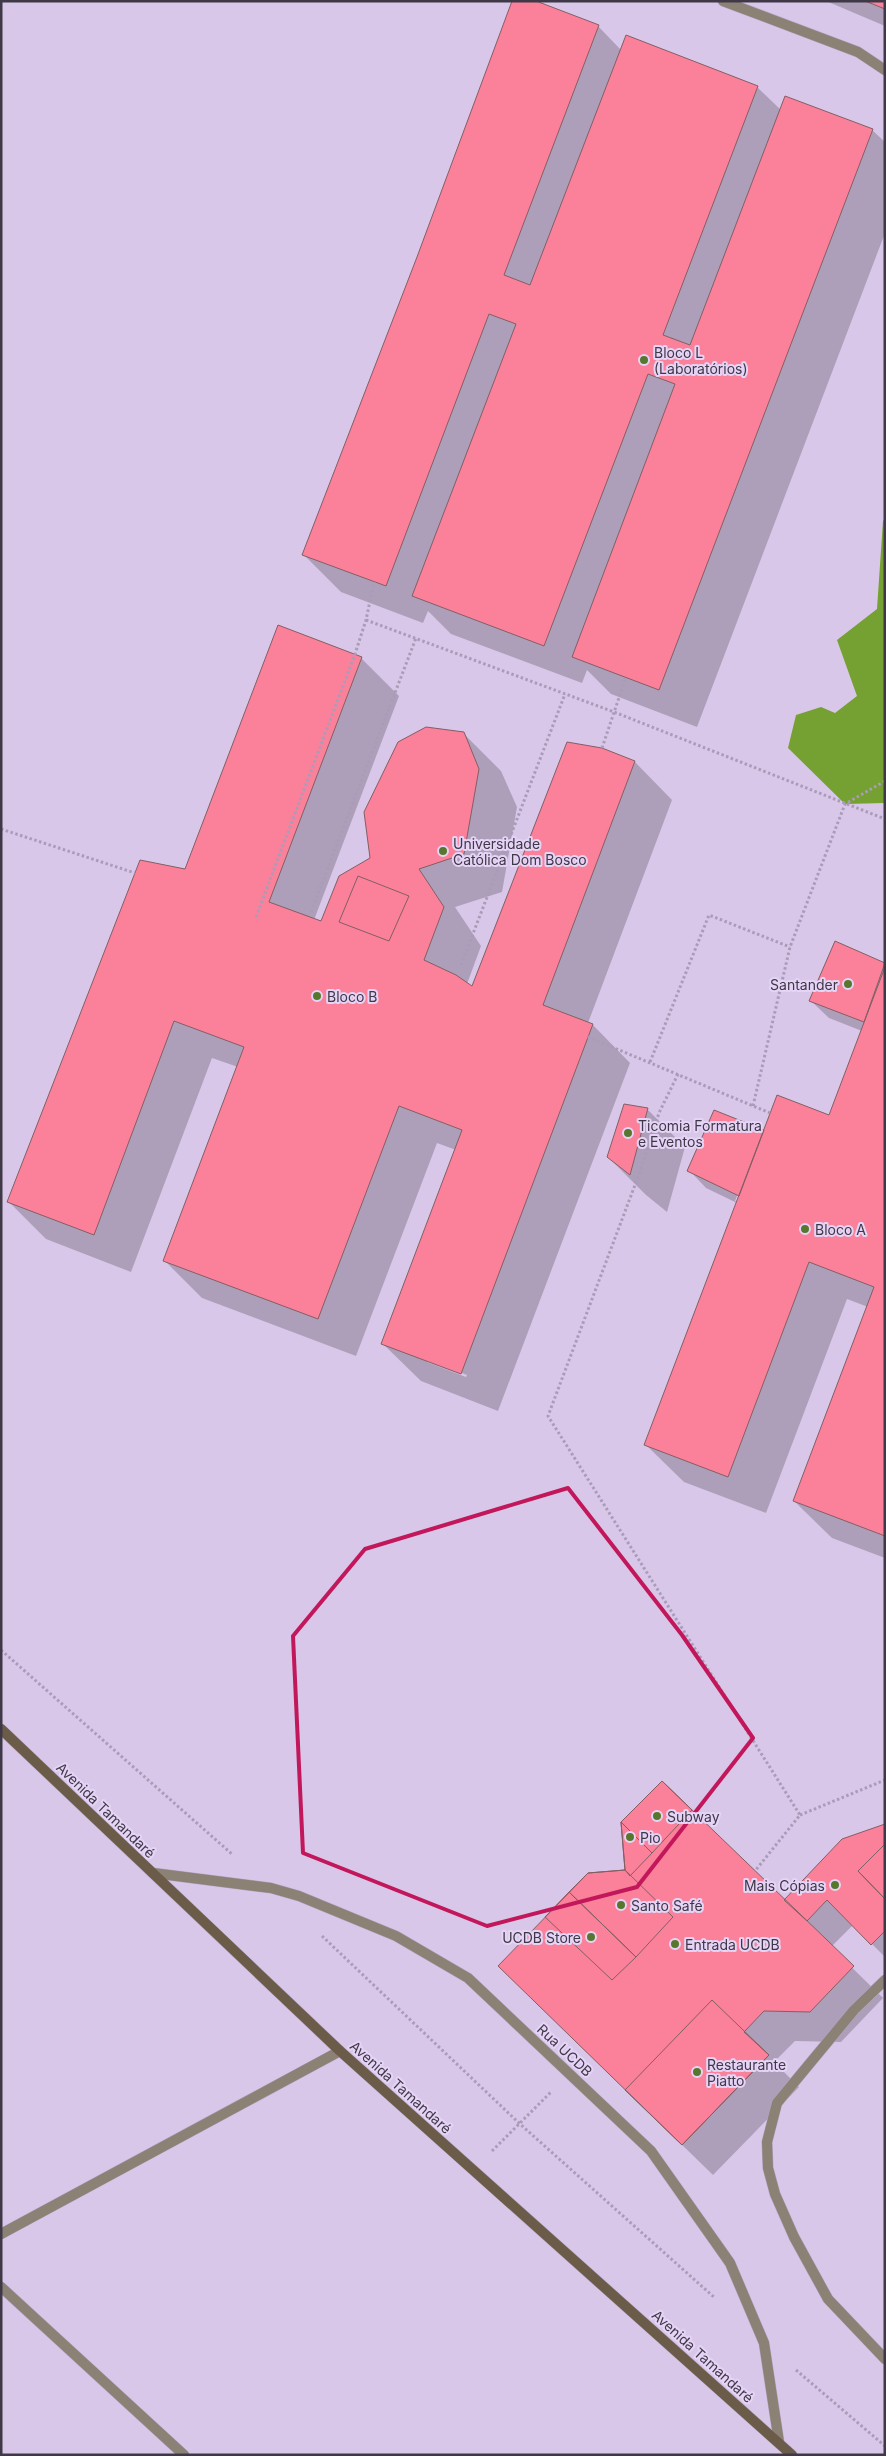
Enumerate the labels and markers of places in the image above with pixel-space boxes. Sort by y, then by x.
place label: Bloco L (Laboratórios) [654,344,748,377]
marker: Bloco L (Laboratórios) [638,354,650,366]
place label: Universidade Católica Dom Bosco [453,835,587,868]
marker: Universidade Católica Dom Bosco [437,845,449,857]
place label: Santander [770,976,838,993]
marker: Santander [842,978,854,990]
place label: Bloco B [327,988,377,1005]
marker: Bloco B [311,990,323,1002]
place label: Ticomia Formatura e Eventos [638,1117,762,1150]
marker: Ticomia Formatura e Eventos [622,1127,634,1139]
place label: Bloco A [815,1221,866,1238]
marker: Bloco A [799,1223,811,1235]
place label: Subway [667,1808,720,1825]
marker: Subway [651,1810,663,1822]
place label: Pio [640,1829,661,1846]
marker: Pio [624,1831,636,1843]
place label: Mais Cópias [744,1877,825,1894]
marker: Mais Cópias [829,1879,841,1891]
place label: Santo Safé [631,1897,703,1914]
marker: Santo Safé [615,1899,627,1911]
place label: UCDB Store [502,1929,581,1946]
marker: UCDB Store [585,1931,597,1943]
place label: Entrada UCDB [685,1936,780,1953]
marker: Entrada UCDB [669,1938,681,1950]
place label: Restaurante Piatto [707,2056,786,2089]
marker: Restaurante Piatto [691,2066,703,2078]

